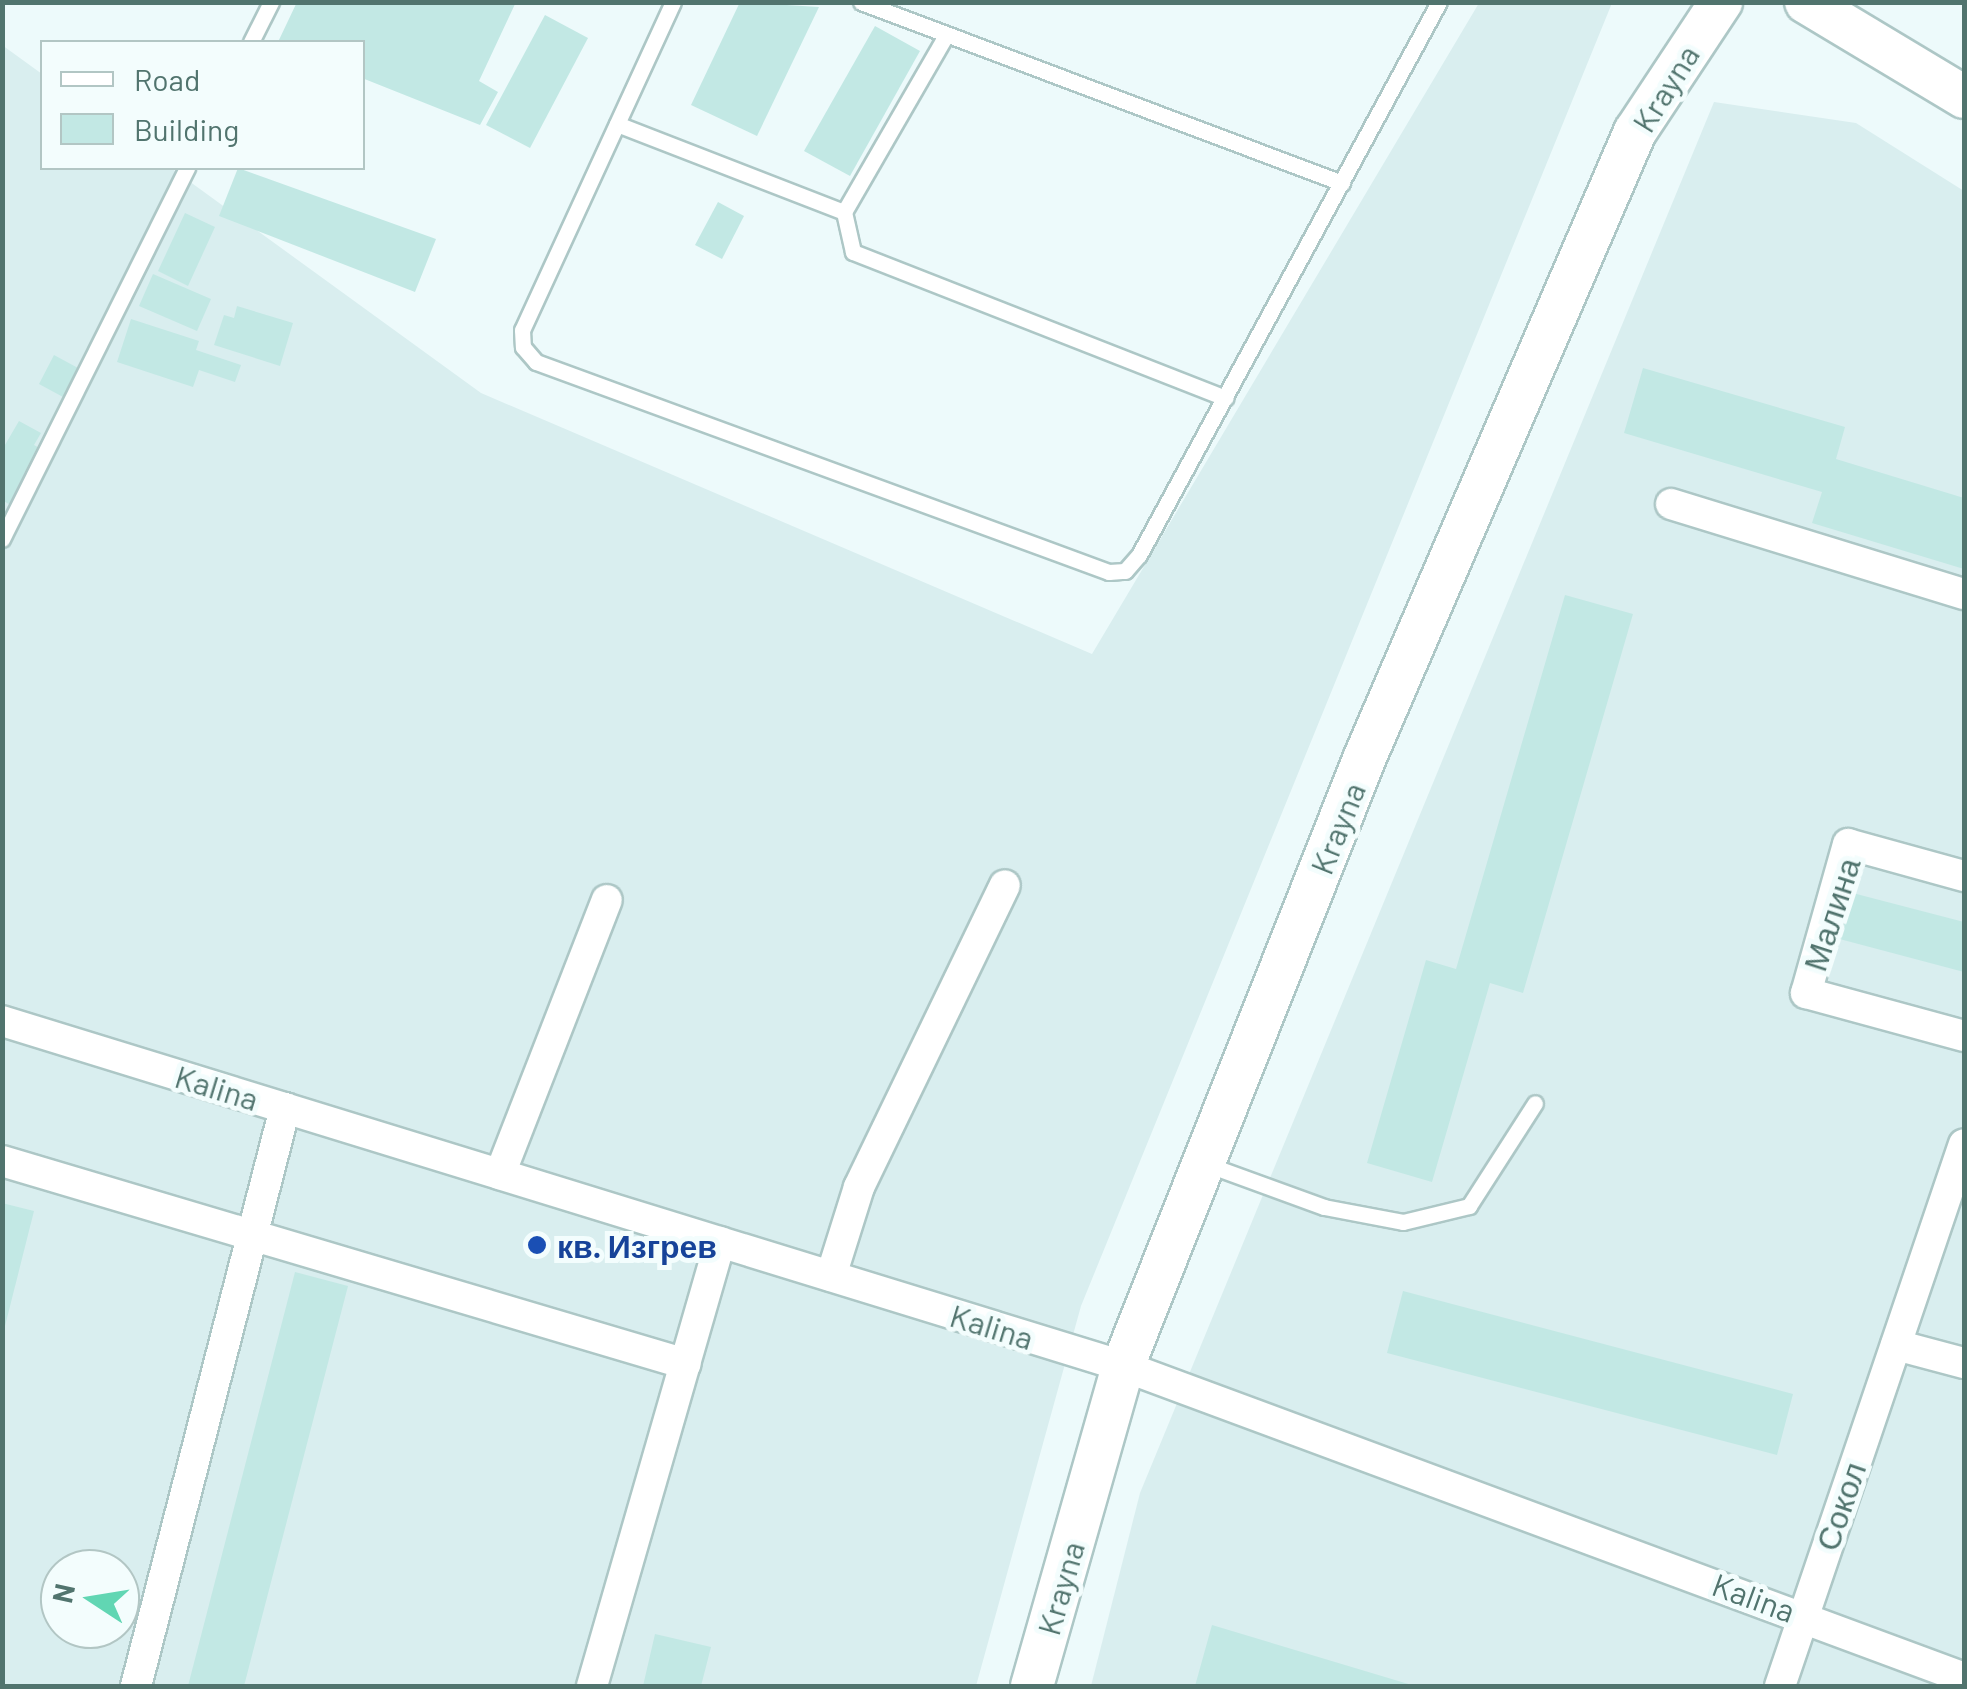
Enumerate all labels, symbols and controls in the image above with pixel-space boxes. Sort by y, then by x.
street label: Krayna [1623,37,1707,139]
legend [40,40,365,170]
text: Road [134,61,200,97]
text: Building [134,111,239,147]
street label: Krayna [1301,776,1373,880]
street label: Малина [1795,853,1867,975]
street label: Kalina [171,1056,263,1118]
place label: кв. Изгрев [557,1226,717,1264]
marker: кв. Изгрев [526,1234,548,1256]
street label: Kalina [946,1295,1038,1357]
street label: Сокол [1807,1457,1873,1555]
street label: Krayna [1028,1537,1092,1639]
north arrow [40,1549,140,1649]
street label: Kalina [1707,1564,1801,1630]
text: N [44,1581,81,1606]

